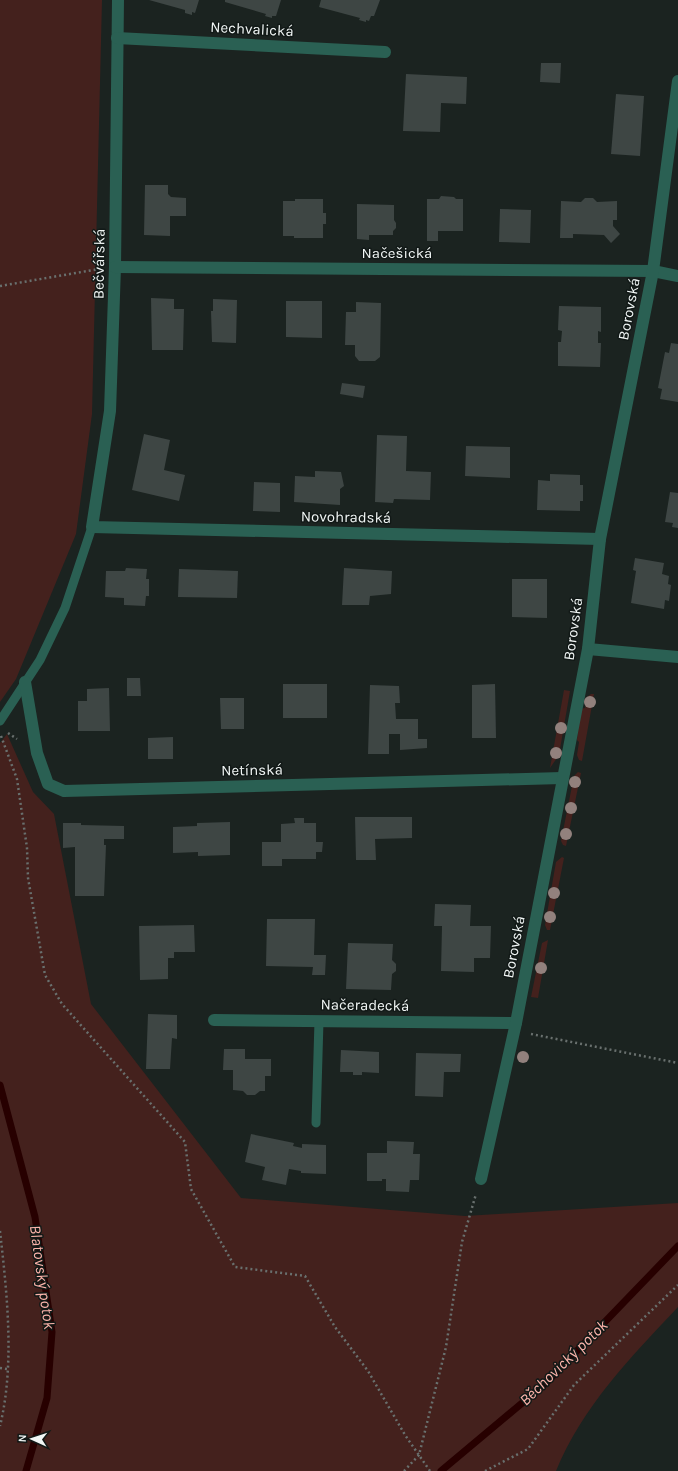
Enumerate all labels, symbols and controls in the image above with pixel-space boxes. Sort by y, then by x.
street label: Nechvalická [210,18,294,40]
street label: Bečvářská [89,229,109,299]
street label: Načešická [362,244,432,262]
street label: Borovská [614,276,644,342]
street label: Novohradská [301,507,391,527]
street label: Borovská [560,596,586,662]
street label: Netínská [221,760,283,780]
street label: Borovská [499,914,529,980]
street label: Načeradecká [321,995,409,1015]
water label: Blatovský potok [26,1224,59,1331]
water label: Běchovický potok [515,1315,612,1409]
north arrow [12,1419,52,1459]
text: N [16,1434,29,1443]

